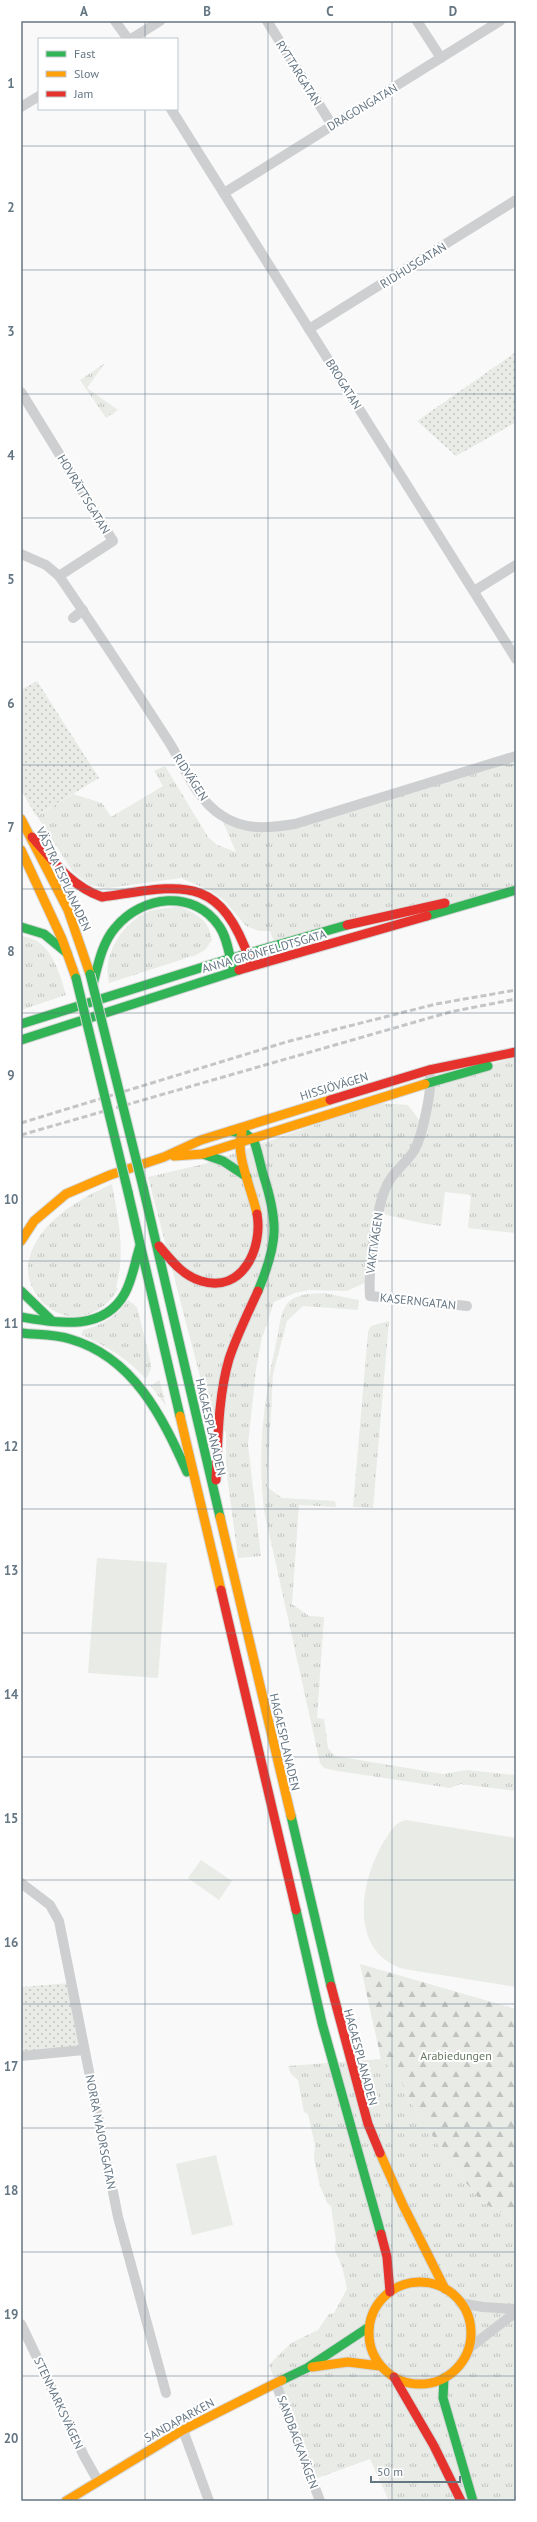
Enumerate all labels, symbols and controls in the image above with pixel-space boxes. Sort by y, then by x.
text: A [80,3,88,20]
text: B [203,3,211,20]
text: C [326,3,334,20]
text: D [449,3,457,20]
legend [38,38,178,110]
street label: RYTTARGATAN [273,38,325,108]
text: Fast [74,46,95,61]
text: Slow [74,66,99,81]
text: 1 [7,75,15,92]
street label: DRAGONGATAN [324,80,400,134]
text: Jam [73,86,93,101]
text: 2 [7,199,15,216]
street label: RIDHUSGATAN [377,239,449,291]
text: 3 [7,323,15,340]
street label: BROGATAN [323,356,365,412]
text: 4 [7,447,15,464]
street label: HOVRÄTTSGATAN [54,451,114,537]
text: 5 [7,571,15,588]
text: 6 [7,695,15,712]
street label: RIDVÄGEN [170,751,212,803]
text: 7 [7,819,15,836]
street label: VÄSTRA ESPLANADEN [33,824,95,933]
street label: ANNA GRÖNFELDTSGATA [200,926,328,976]
text: 8 [7,943,15,960]
text: 9 [7,1067,15,1084]
street label: HISSJÖVÄGEN [298,1069,370,1103]
text: 10 [4,1191,18,1208]
street label: VAKTVÄGEN [362,1211,386,1276]
street label: KASERNGATAN [379,1290,457,1312]
text: 11 [4,1315,18,1332]
street label: HAGAESPLANADEN [193,1377,229,1477]
text: 12 [4,1438,18,1455]
text: 13 [4,1562,18,1579]
text: 14 [4,1686,19,1703]
street label: HAGAESPLANADEN [267,1692,303,1792]
text: 15 [4,1810,18,1827]
text: 16 [4,1934,18,1951]
street label: HAGAESPLANADEN [341,2007,381,2107]
park label: Arabiedungen [420,2048,492,2063]
text: 17 [4,2058,18,2075]
street label: NORRA MAJORSGATAN [83,2074,119,2190]
text: 18 [4,2182,18,2199]
text: 19 [4,2306,18,2323]
street label: STENMARKSVÄGEN [31,2355,87,2451]
street label: SANDBACKAVÄGEN [274,2393,322,2491]
street label: SANDAPARKEN [141,2395,217,2445]
text: 20 [4,2430,18,2447]
scale bar [371,2458,460,2484]
text: 50 m [377,2464,403,2479]

